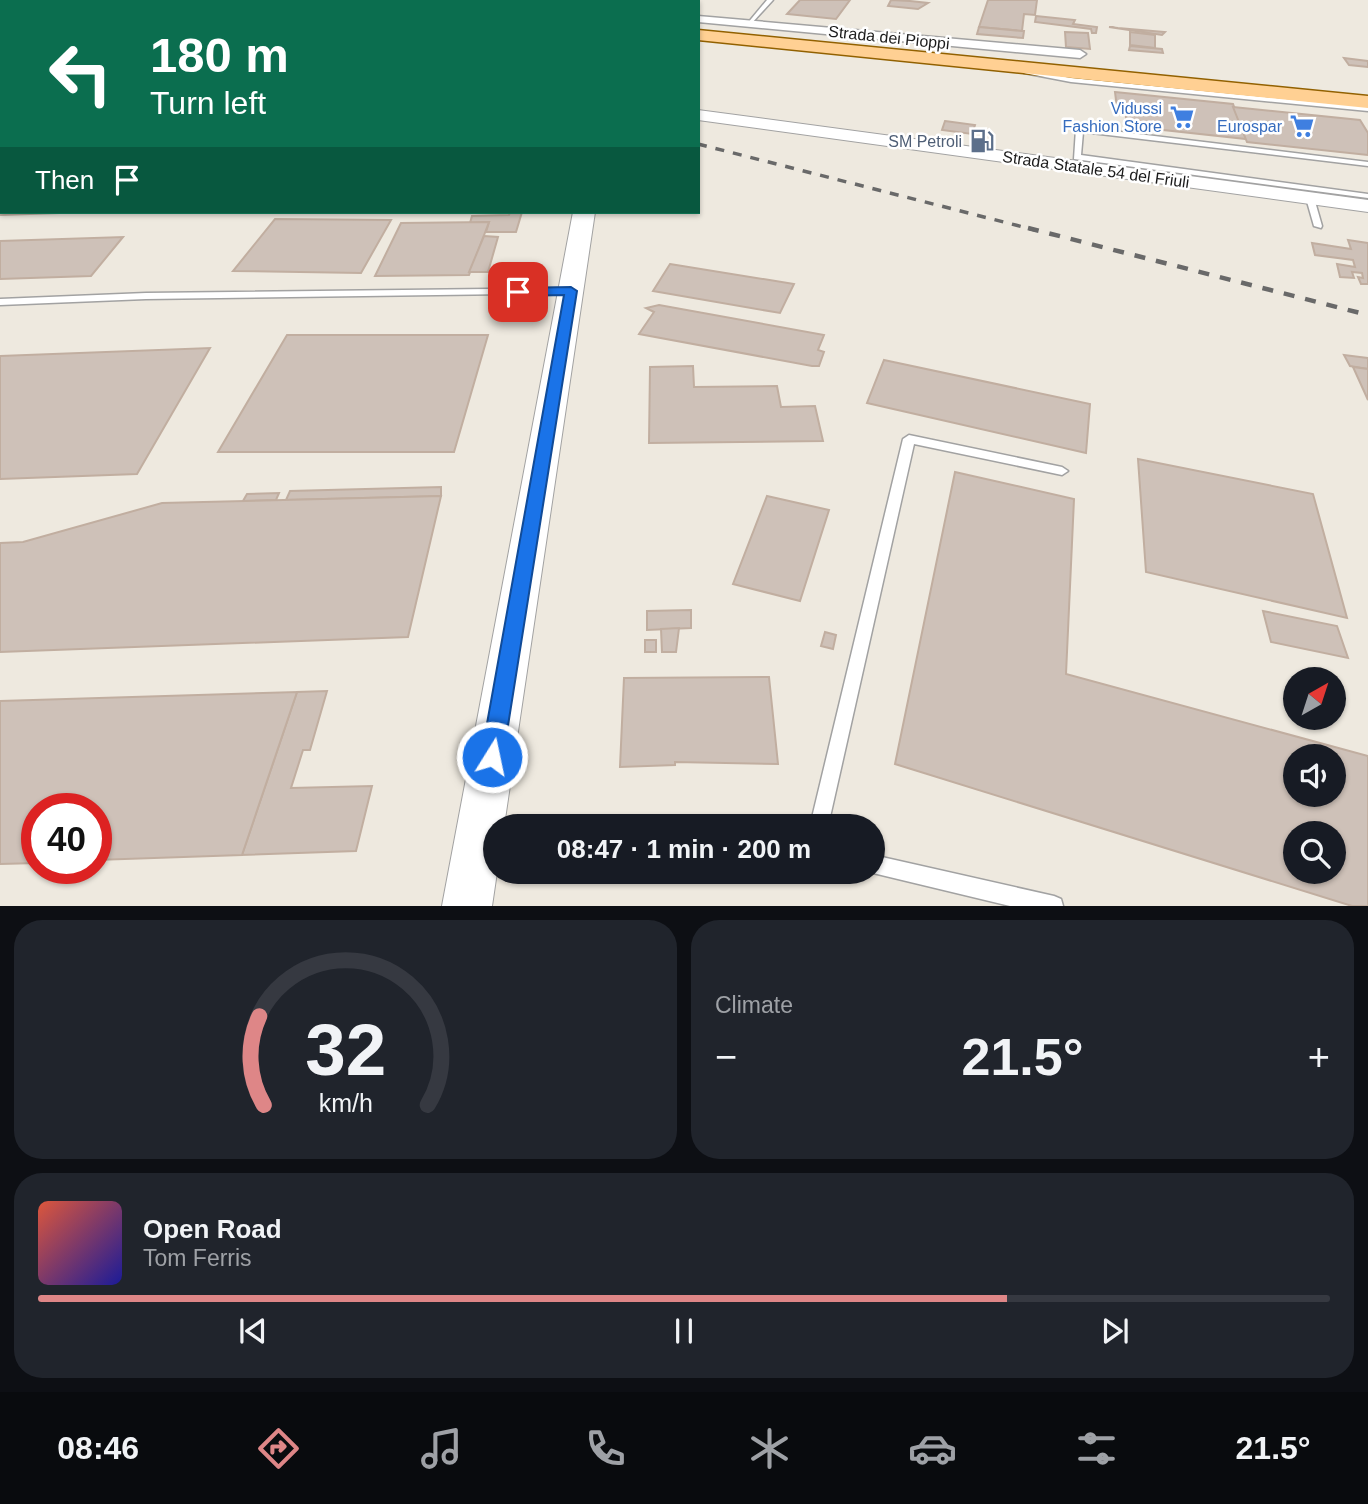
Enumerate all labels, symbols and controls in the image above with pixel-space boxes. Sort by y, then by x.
street label: Strada dei Pioppi [827,23,950,52]
icon: left [35,28,126,119]
text: 180 m [150,28,289,82]
text: Turn left [150,85,266,121]
place label: Vidussi Fashion Store [1062,100,1162,135]
supermarket icon: Vidussi Fashion Store [1168,103,1196,131]
supermarket icon: Eurospar [1288,112,1316,140]
place label: Eurospar [1217,118,1283,135]
fuel station icon: SM Petroli [968,127,996,155]
place label: SM Petroli [888,133,962,150]
street label: Strada Statale 54 del Friuli [1001,148,1190,191]
icon: arrive [108,161,146,199]
text: Then [35,165,94,195]
pin [488,262,548,322]
icon: arrive [499,273,537,311]
north arrow [1283,667,1346,730]
map controls [1283,667,1346,884]
position arrow [455,720,529,794]
button: sound [1283,744,1346,807]
speed limit sign: 40 [21,793,112,884]
button: search [1283,821,1346,884]
text: 08:47 · 1 min · 200 m [557,834,811,864]
text: Climate [715,992,793,1018]
text: 32 [305,1010,386,1091]
text: 21.5° [961,1028,1084,1086]
text: − [715,1036,737,1078]
text: + [1308,1036,1330,1078]
text: km/h [318,1089,373,1117]
text: Open Road [143,1214,282,1244]
text: Tom Ferris [143,1245,252,1271]
icon: previous [234,1312,272,1350]
icon: pause [665,1312,703,1350]
icon: next [1096,1312,1134,1350]
icon: directions [254,1424,303,1473]
icon: music [417,1424,466,1473]
icon: phone [581,1424,630,1473]
icon: climate [745,1424,794,1473]
icon: car [908,1424,957,1473]
icon: filters [1072,1424,1121,1473]
text: 08:46 [57,1430,139,1466]
text: 21.5° [1236,1430,1311,1466]

